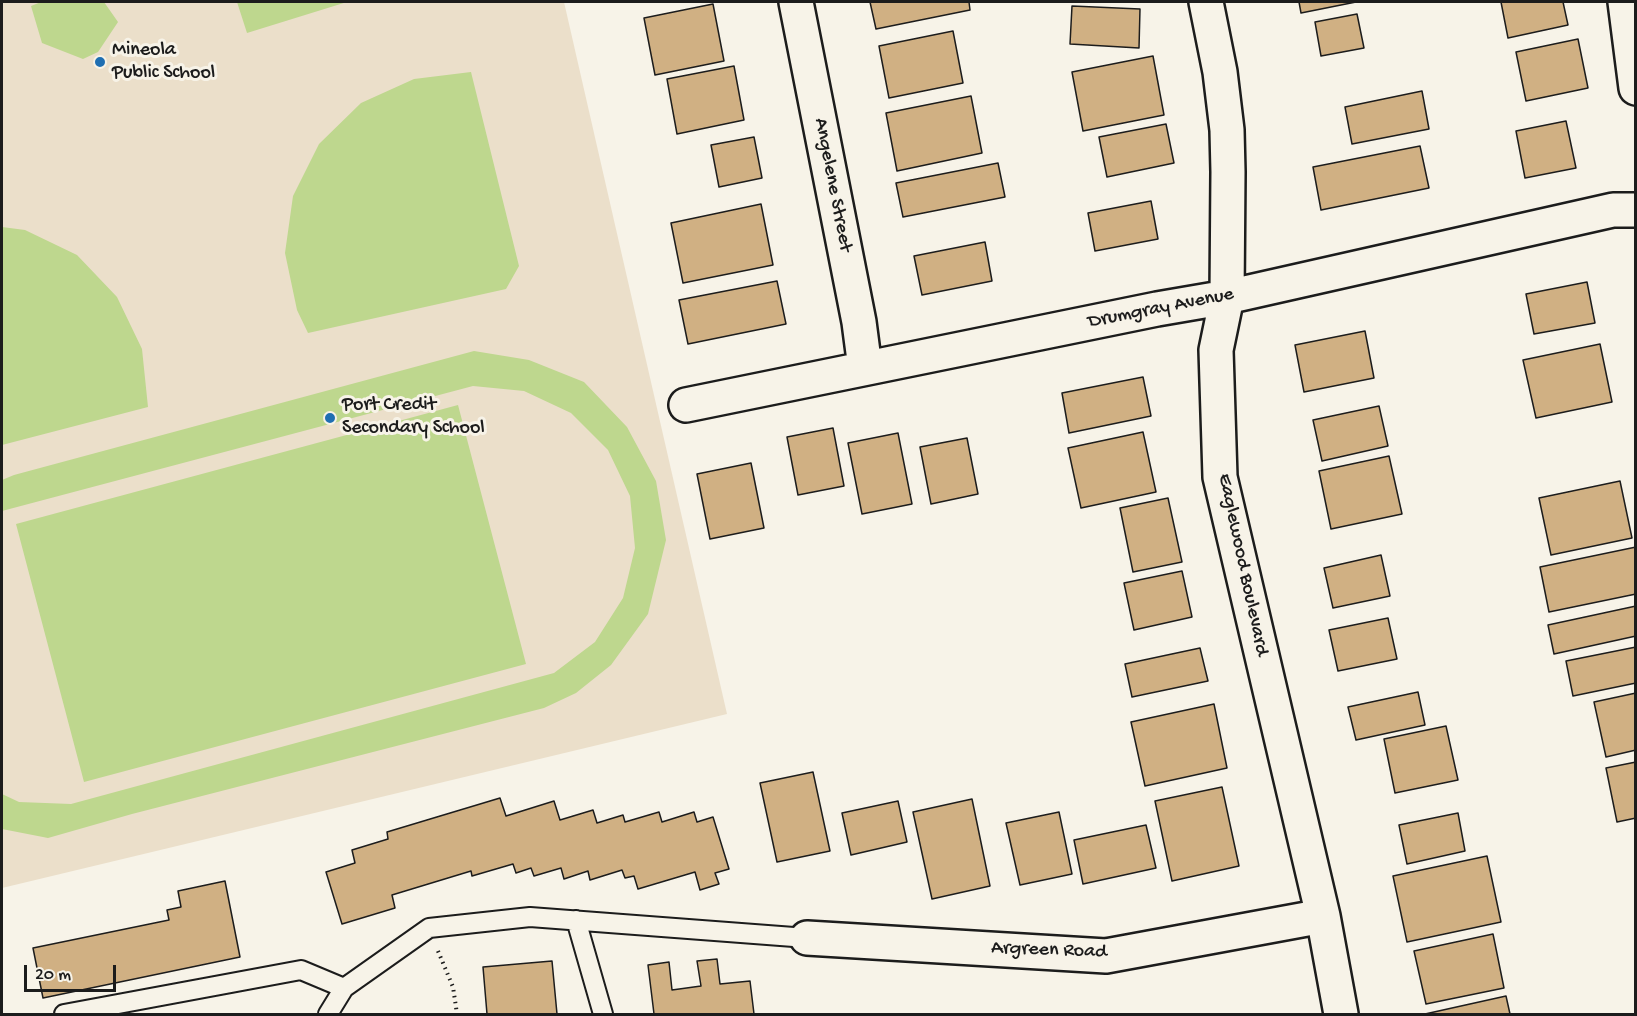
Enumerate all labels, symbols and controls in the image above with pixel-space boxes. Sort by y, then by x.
place label: Mineola Public School [112,39,215,86]
marker: Mineola Public School [93,55,107,69]
street label: Angelene Street [807,116,857,254]
street label: Drumgray Avenue [1086,283,1236,335]
place label: Port Credit Secondary School [342,394,485,441]
marker: Port Credit Secondary School [323,411,337,425]
street label: Eaglewood Boulevard [1211,472,1273,658]
street label: Argreen Road [991,937,1107,965]
scale bar [27,953,118,991]
text: 20 m [35,965,71,986]

